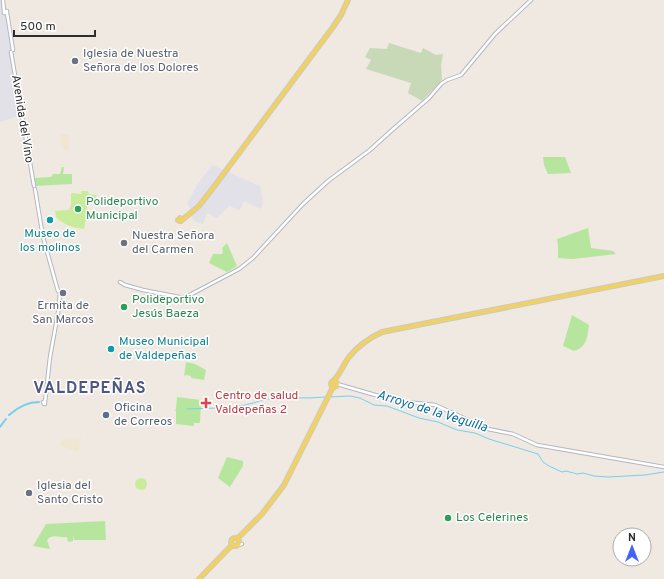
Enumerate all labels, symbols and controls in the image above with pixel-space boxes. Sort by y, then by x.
scale bar [14,12,95,38]
text: 500 m [20,19,56,35]
place label: Iglesia de Nuestra Señora de los Dolores [83,46,199,76]
marker: Iglesia de Nuestra Señora de los Dolores [70,56,80,66]
street label: Avenida del Vino [7,74,37,165]
place label: Polideportivo Municipal [86,194,159,224]
marker: Polideportivo Municipal [73,204,83,214]
marker: Museo de los molinos [45,215,55,225]
place label: Museo de los molinos [20,226,80,256]
place label: Nuestra Señora del Carmen [132,228,214,258]
marker: Nuestra Señora del Carmen [119,238,129,248]
marker: Ermita de San Marcos [58,288,68,298]
place label: Polideportivo Jesús Baeza [132,292,205,322]
place label: Ermita de San Marcos [32,298,94,328]
marker: Polideportivo Jesús Baeza [119,302,129,312]
place label: Museo Municipal de Valdepeñas [119,334,209,364]
marker: Museo Municipal de Valdepeñas [106,344,116,354]
district label: VALDEPEÑAS [33,377,147,399]
place label: Centro de salud Valdepeñas 2 [215,388,298,418]
water label: Arroyo de la Veguilla [375,388,489,437]
marker: Centro de salud Valdepeñas 2 [200,397,212,409]
place label: Oficina de Correos [114,400,172,430]
marker: Oficina de Correos [101,410,111,420]
place label: Iglesia del Santo Cristo [37,478,104,508]
marker: Iglesia del Santo Cristo [24,488,34,498]
place label: Los Celerines [456,510,528,526]
marker: Los Celerines [443,513,453,523]
north arrow [612,527,652,567]
text: N [628,531,636,545]

